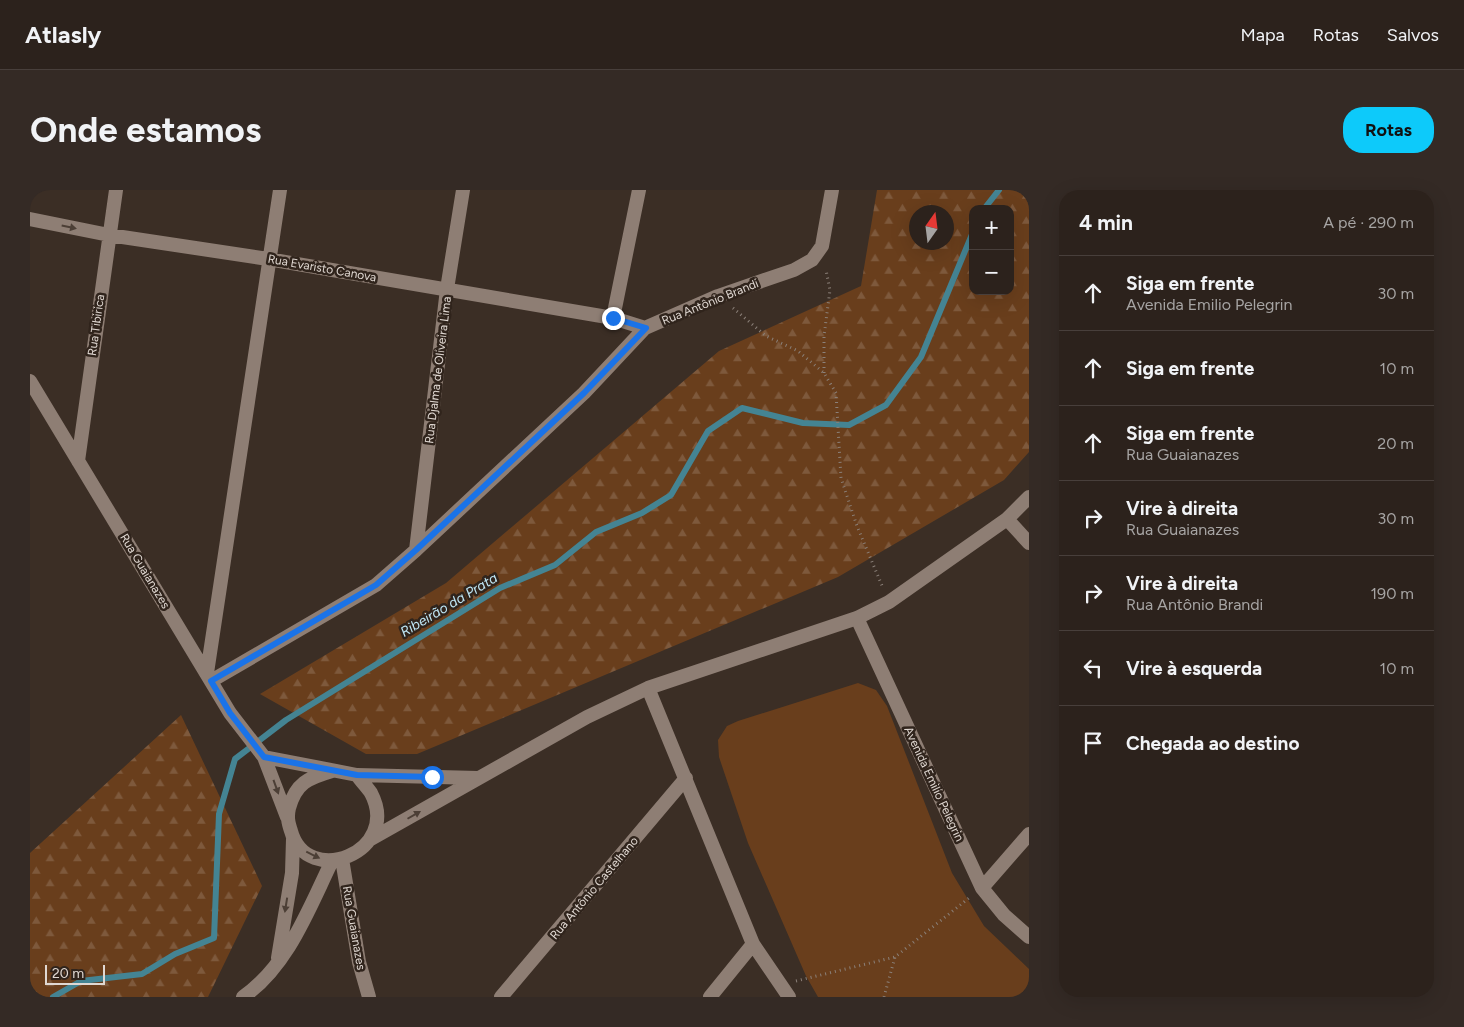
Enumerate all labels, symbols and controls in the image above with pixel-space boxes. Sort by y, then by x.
text: Atlasly [25,20,101,49]
text: Mapa [1241,24,1285,46]
text: Rotas [1313,24,1359,46]
text: Salvos [1387,24,1439,46]
button: Rotas [1343,107,1434,153]
text: Onde estamos [30,109,261,151]
north arrow [909,205,954,250]
map controls [969,205,1014,295]
button: + [969,205,1014,250]
text: 4 min [1079,210,1133,235]
text: A pé · 290 m [1323,213,1414,232]
one-way arrow [62,223,77,231]
button: − [969,250,1014,295]
street label: Rua Evaristo Canova [267,252,377,284]
text: Siga em frente [1126,272,1254,295]
street label: Rua Antônio Brandi [660,276,760,328]
icon: ahead [1079,279,1107,307]
text: 30 m [1377,284,1414,303]
street label: Rua Tibirica [85,293,107,357]
text: Avenida Emilio Pelegrin [1126,295,1292,314]
street label: Rua Djalma de Oliveira Lima [422,296,454,444]
route end [602,307,625,330]
icon: ahead [1079,354,1107,382]
text: Siga em frente [1126,357,1254,380]
text: 10 m [1380,359,1414,378]
text: Siga em frente [1126,422,1254,445]
icon: ahead [1079,429,1107,457]
text: 20 m [1377,434,1414,453]
text: Rua Guaianazes [1126,445,1239,464]
text: Vire à direita [1126,497,1238,520]
icon: right [1079,504,1107,532]
text: 30 m [1377,509,1414,528]
text: Rua Guaianazes [1126,520,1239,539]
street label: Rua Guaianazes [117,531,173,611]
water label: Ribeirão da Prata [397,569,501,641]
text: Vire à direita [1126,572,1238,595]
icon: right [1079,579,1107,607]
text: 190 m [1371,584,1414,603]
text: Rua Antônio Brandi [1126,595,1263,614]
icon: left [1079,654,1107,682]
text: Vire à esquerda [1126,657,1262,680]
text: 10 m [1380,659,1414,678]
street label: Avenida Emilio Pelegrin [901,724,967,844]
icon: arrive [1079,729,1107,757]
text: Chegada ao destino [1126,732,1299,755]
route start [421,766,444,789]
one-way arrow [272,780,280,795]
one-way arrow [407,810,420,819]
street label: Rua Antônio Castelhano [547,834,641,942]
one-way arrow [305,850,320,859]
street label: Rua Guaianazes [340,885,368,971]
one-way arrow [282,897,290,913]
scale bar [45,962,105,985]
text: 20 m [52,965,84,982]

